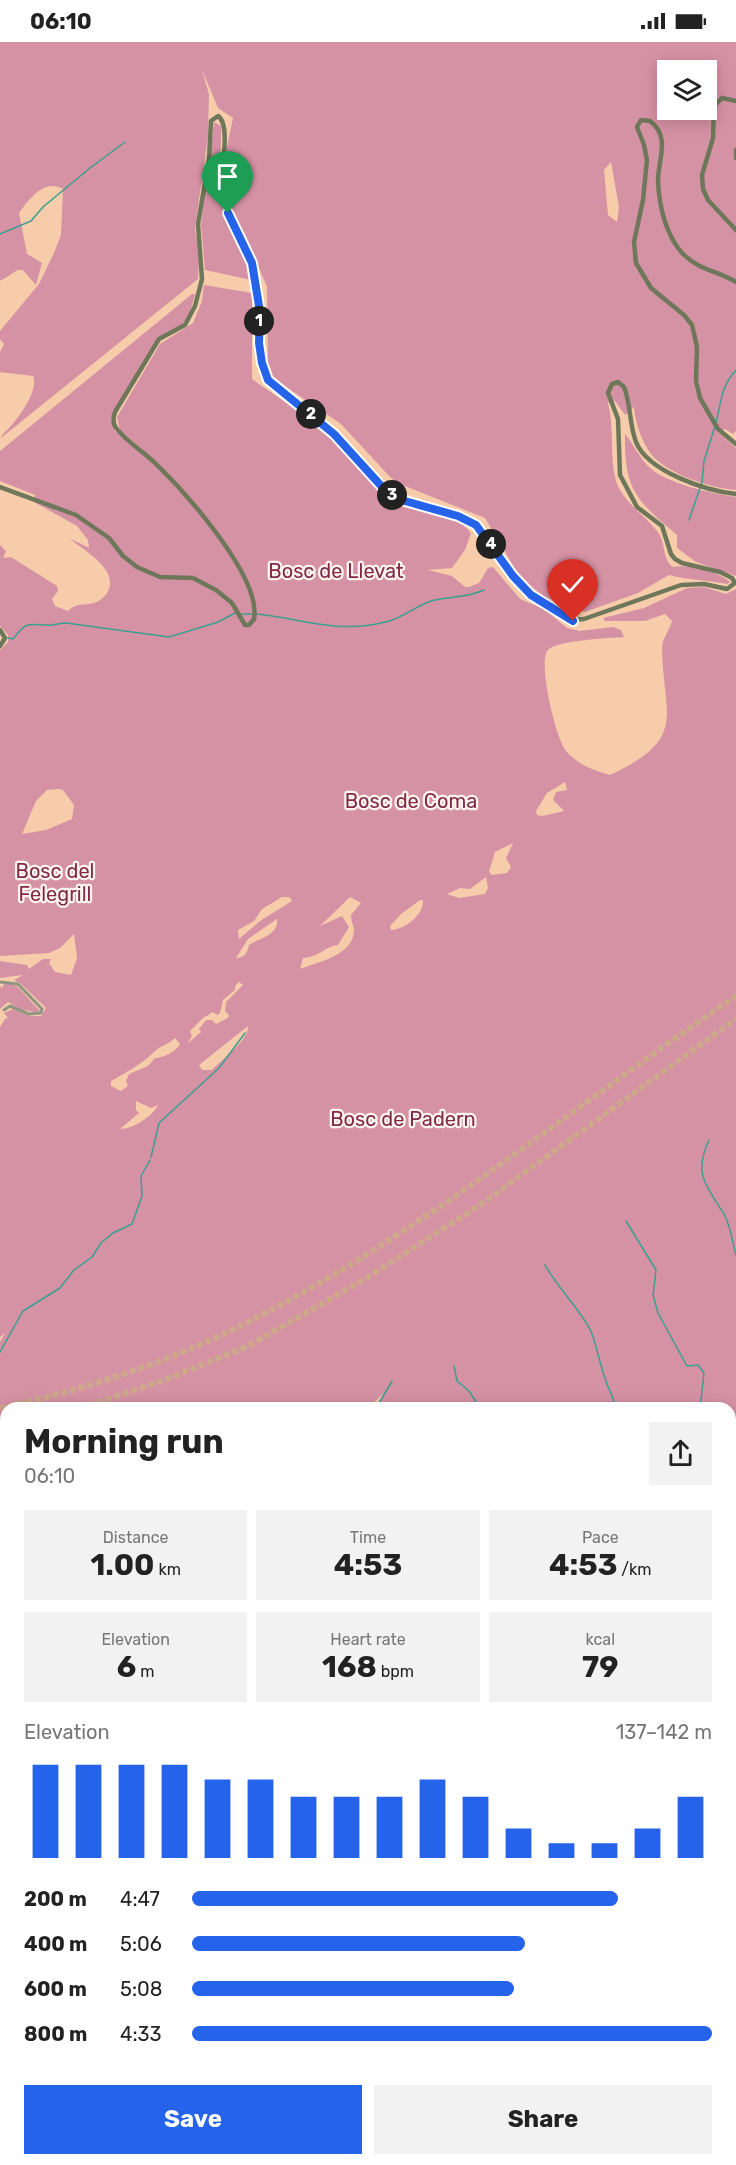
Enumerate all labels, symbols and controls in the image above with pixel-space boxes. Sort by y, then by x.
text: 06:10 [30,8,92,35]
map controls [657,60,717,120]
button: layers [657,60,717,120]
pin [202,151,253,213]
icon: arrive [211,160,244,193]
pin: 1 [244,306,274,336]
text: 1 [255,311,263,330]
pin: 2 [296,399,326,429]
text: 2 [306,404,316,423]
pin: 3 [377,480,407,510]
text: 3 [387,485,397,504]
pin: 4 [476,529,506,559]
text: 4 [486,534,496,553]
park label: Bosc de Llevat [268,559,404,583]
pin [547,559,598,621]
icon: check [556,568,589,601]
park label: Bosc de Coma [345,789,477,813]
park label: Bosc del Felegrill [16,859,94,906]
park label: Bosc de Padern [330,1107,476,1131]
text: Morning run [24,1422,224,1461]
button: share [649,1422,712,1485]
text: 06:10 [24,1464,75,1488]
text: Distance [103,1528,168,1547]
text: Time [350,1528,386,1547]
text: Pace [582,1528,619,1547]
text: 1.00 [90,1547,154,1583]
text: 4:53 [334,1547,402,1583]
text: 4:53 [549,1547,617,1583]
text: km [154,1560,181,1579]
text: /km [617,1560,652,1579]
text: Elevation [101,1630,170,1649]
text: Heart rate [330,1630,406,1649]
text: kcal [586,1630,615,1649]
text: 6 [117,1649,136,1685]
text: 168 [322,1649,377,1685]
text: 79 [582,1649,619,1685]
text: m [136,1662,155,1681]
text: bpm [377,1662,414,1681]
text: Elevation [24,1720,110,1744]
text: 137–142 m [616,1720,712,1744]
text: 200 m [24,1887,87,1911]
text: 4:47 [120,1887,160,1911]
text: 400 m [24,1932,87,1956]
text: 5:06 [120,1932,162,1956]
text: 600 m [24,1977,87,2001]
text: 5:08 [120,1977,162,2001]
text: 800 m [24,2022,87,2046]
text: 4:33 [120,2022,162,2046]
button: Save [24,2085,362,2154]
button: Share [374,2085,712,2154]

